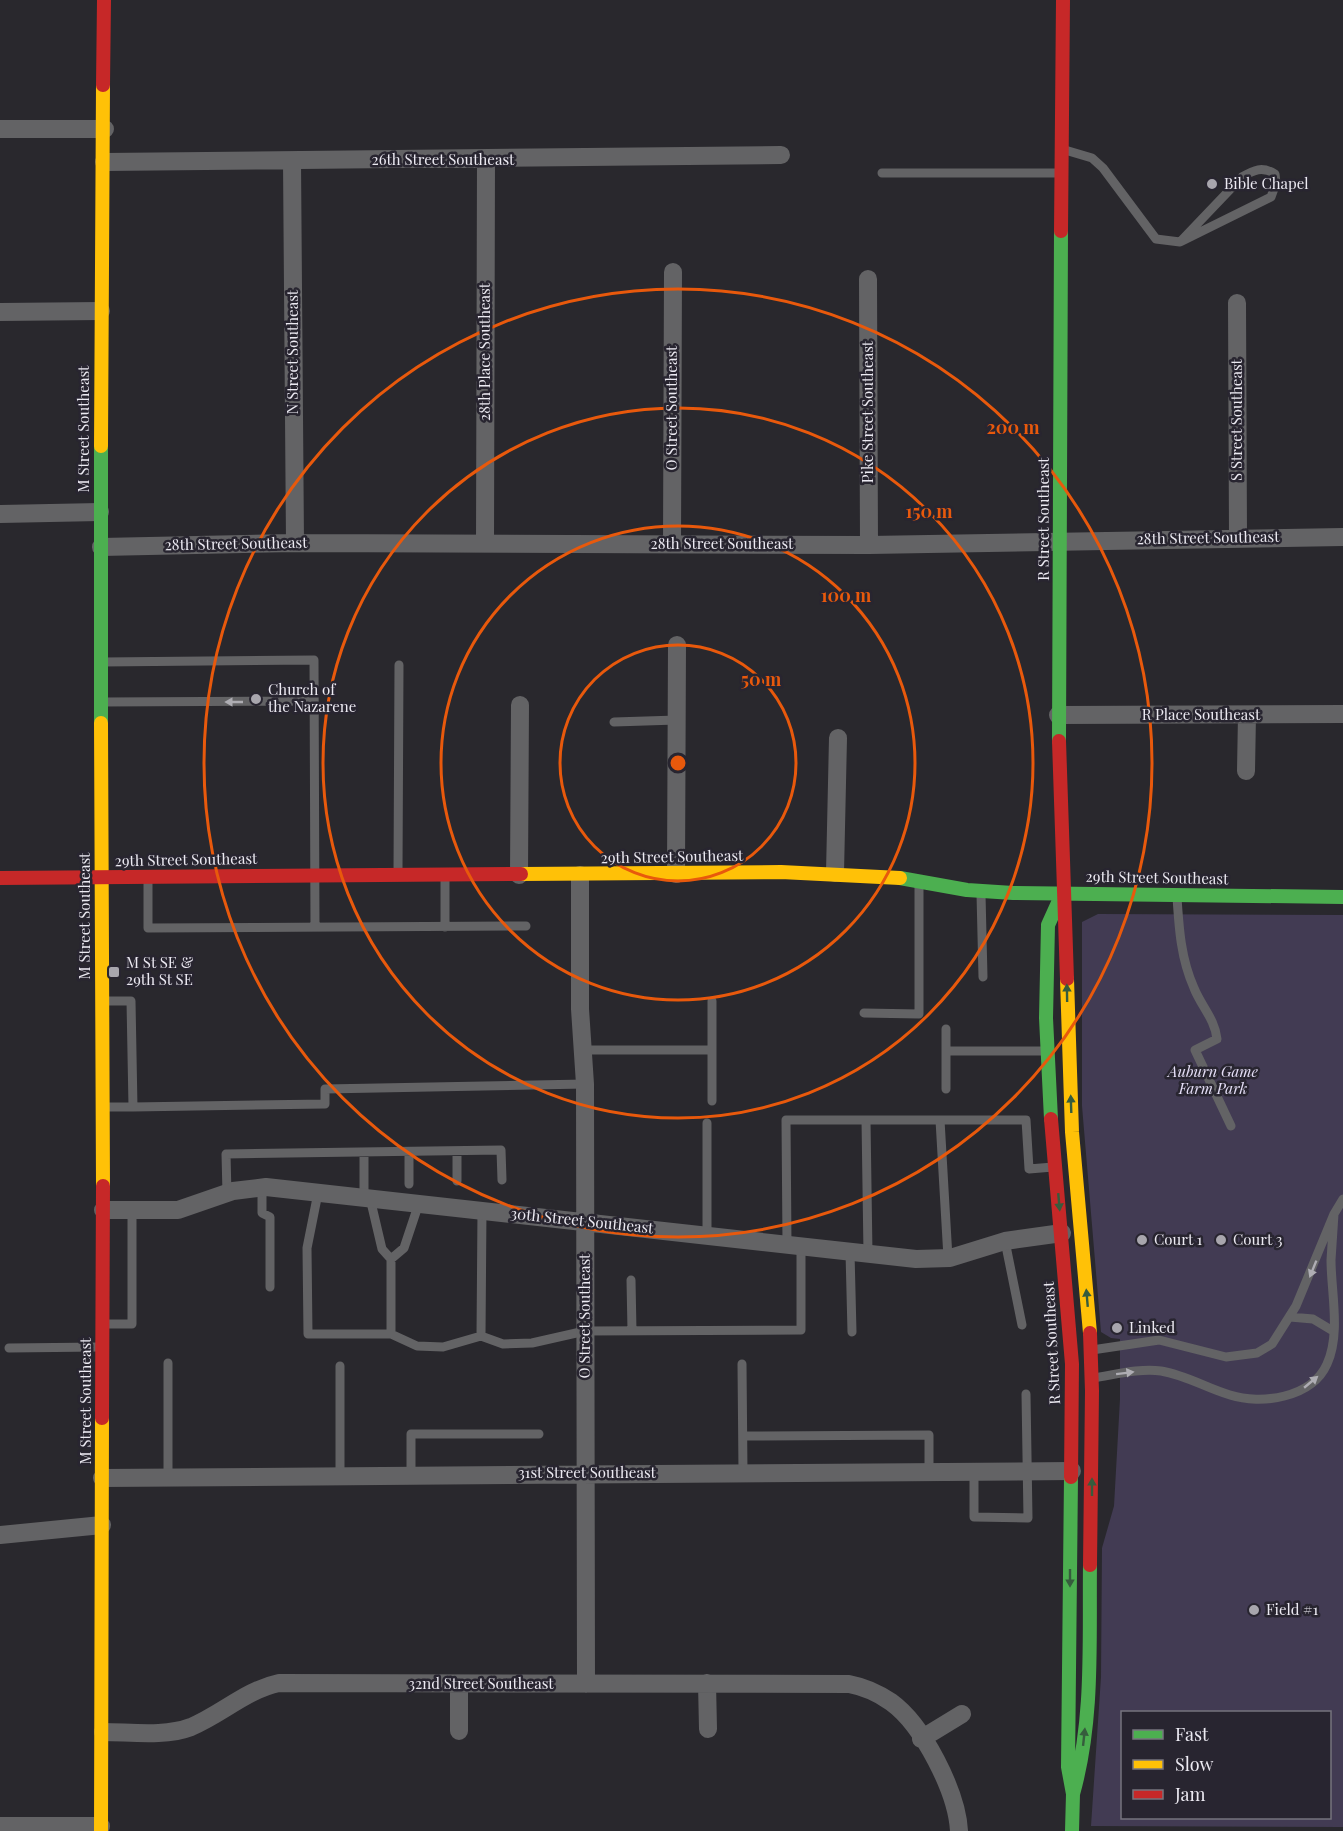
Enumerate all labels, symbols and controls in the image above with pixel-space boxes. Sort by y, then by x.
street label: 26th Street Southeast [372,149,515,169]
place label: Bible Chapel [1224,173,1309,193]
marker: Bible Chapel [1205,177,1219,191]
street label: 28th Place Southeast [474,282,494,421]
street label: N Street Southeast [282,289,302,414]
street label: Pike Street Southeast [857,340,877,483]
street label: O Street Southeast [661,345,681,470]
street label: S Street Southeast [1226,358,1246,481]
street label: M Street Southeast [73,365,93,492]
text: 200 m [986,415,1040,439]
street label: R Street Southeast [1033,457,1053,581]
text: 150 m [905,499,953,523]
street label: 28th Street Southeast [1136,526,1280,548]
street label: 28th Street Southeast [164,532,308,554]
street label: 28th Street Southeast [651,533,794,553]
text: 100 m [821,583,872,607]
text: 50 m [741,667,782,691]
place label: Church of the Nazarene [268,679,356,716]
marker: Church of the Nazarene [249,692,263,706]
one-way arrow [225,697,244,707]
street label: R Place Southeast [1142,704,1261,724]
centre of rings [668,753,688,773]
street label: 29th Street Southeast [600,845,744,867]
street label: 29th Street Southeast [114,848,258,870]
street label: M Street Southeast [74,852,94,979]
street label: 29th Street Southeast [1086,866,1229,888]
place label: M St SE & 29th St SE [126,952,194,989]
marker: M St SE & 29th St SE [107,965,121,979]
one-way arrow [1062,984,1072,1003]
park label: Auburn Game Farm Park [1166,1061,1259,1098]
one-way arrow [1066,1095,1075,1114]
one-way arrow [1054,1192,1064,1211]
street label: 30th Street Southeast [510,1203,655,1238]
place label: Court 1 [1154,1229,1203,1249]
place label: Court 3 [1233,1229,1283,1249]
marker: Court 1 [1135,1233,1149,1247]
marker: Court 3 [1214,1233,1228,1247]
street label: O Street Southeast [574,1253,594,1378]
one-way arrow [1308,1260,1318,1278]
street label: R Street Southeast [1038,1280,1064,1405]
one-way arrow [1082,1289,1092,1308]
place label: Linked [1129,1317,1176,1337]
marker: Linked [1110,1321,1124,1335]
street label: M Street Southeast [75,1337,95,1464]
one-way arrow [1116,1369,1135,1378]
one-way arrow [1303,1375,1319,1388]
street label: 31st Street Southeast [518,1462,657,1482]
one-way arrow [1087,1478,1097,1497]
one-way arrow [1065,1569,1075,1588]
place label: Field #1 [1266,1599,1319,1619]
marker: Field #1 [1247,1603,1261,1617]
street label: 32nd Street Southeast [408,1673,554,1693]
legend [1121,1711,1331,1819]
text: Fast [1175,1722,1209,1746]
one-way arrow [1079,1727,1089,1746]
text: Slow [1175,1752,1213,1776]
text: Jam [1174,1782,1205,1806]

